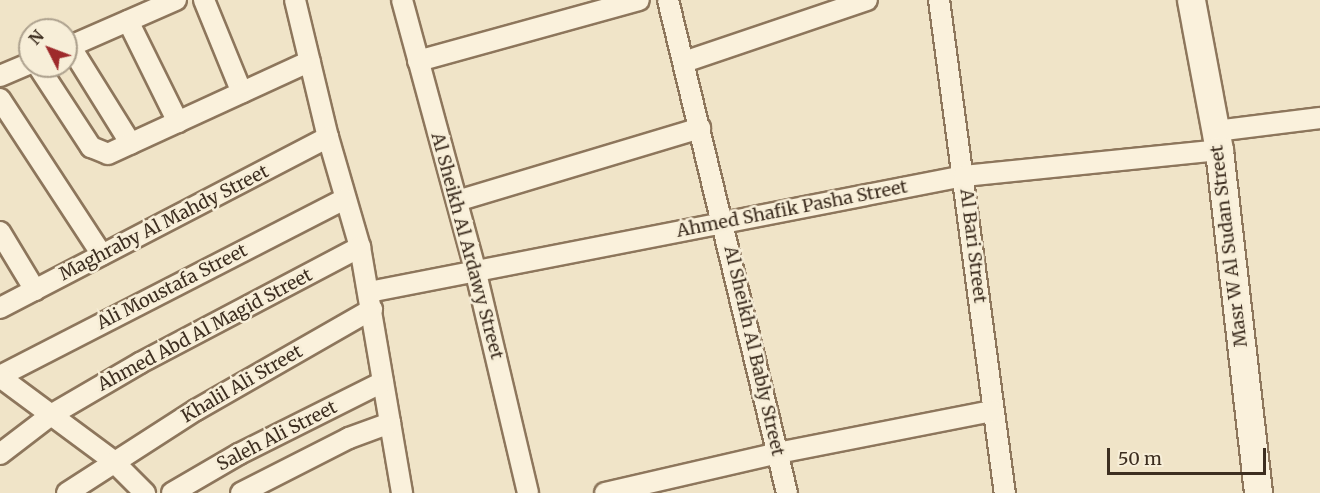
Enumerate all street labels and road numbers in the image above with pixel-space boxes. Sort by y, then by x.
street label: Al Sheikh Al Ardawy Street [426,130,508,362]
street label: Masr W Al Sudan Street [1206,144,1252,348]
street label: Maghraby Al Mahdy Street [56,161,272,285]
street label: Ahmed Shafik Pasha Street [675,176,909,242]
street label: Al Bari Street [955,188,991,304]
street label: Ali Moustafa Street [93,240,251,334]
street label: Al Sheikh Al Bably Street [719,244,789,458]
street label: Ahmed Abd Al Magid Street [94,264,316,396]
street label: Khalil Ali Street [178,341,306,427]
street label: Saleh Ali Street [213,396,341,476]

